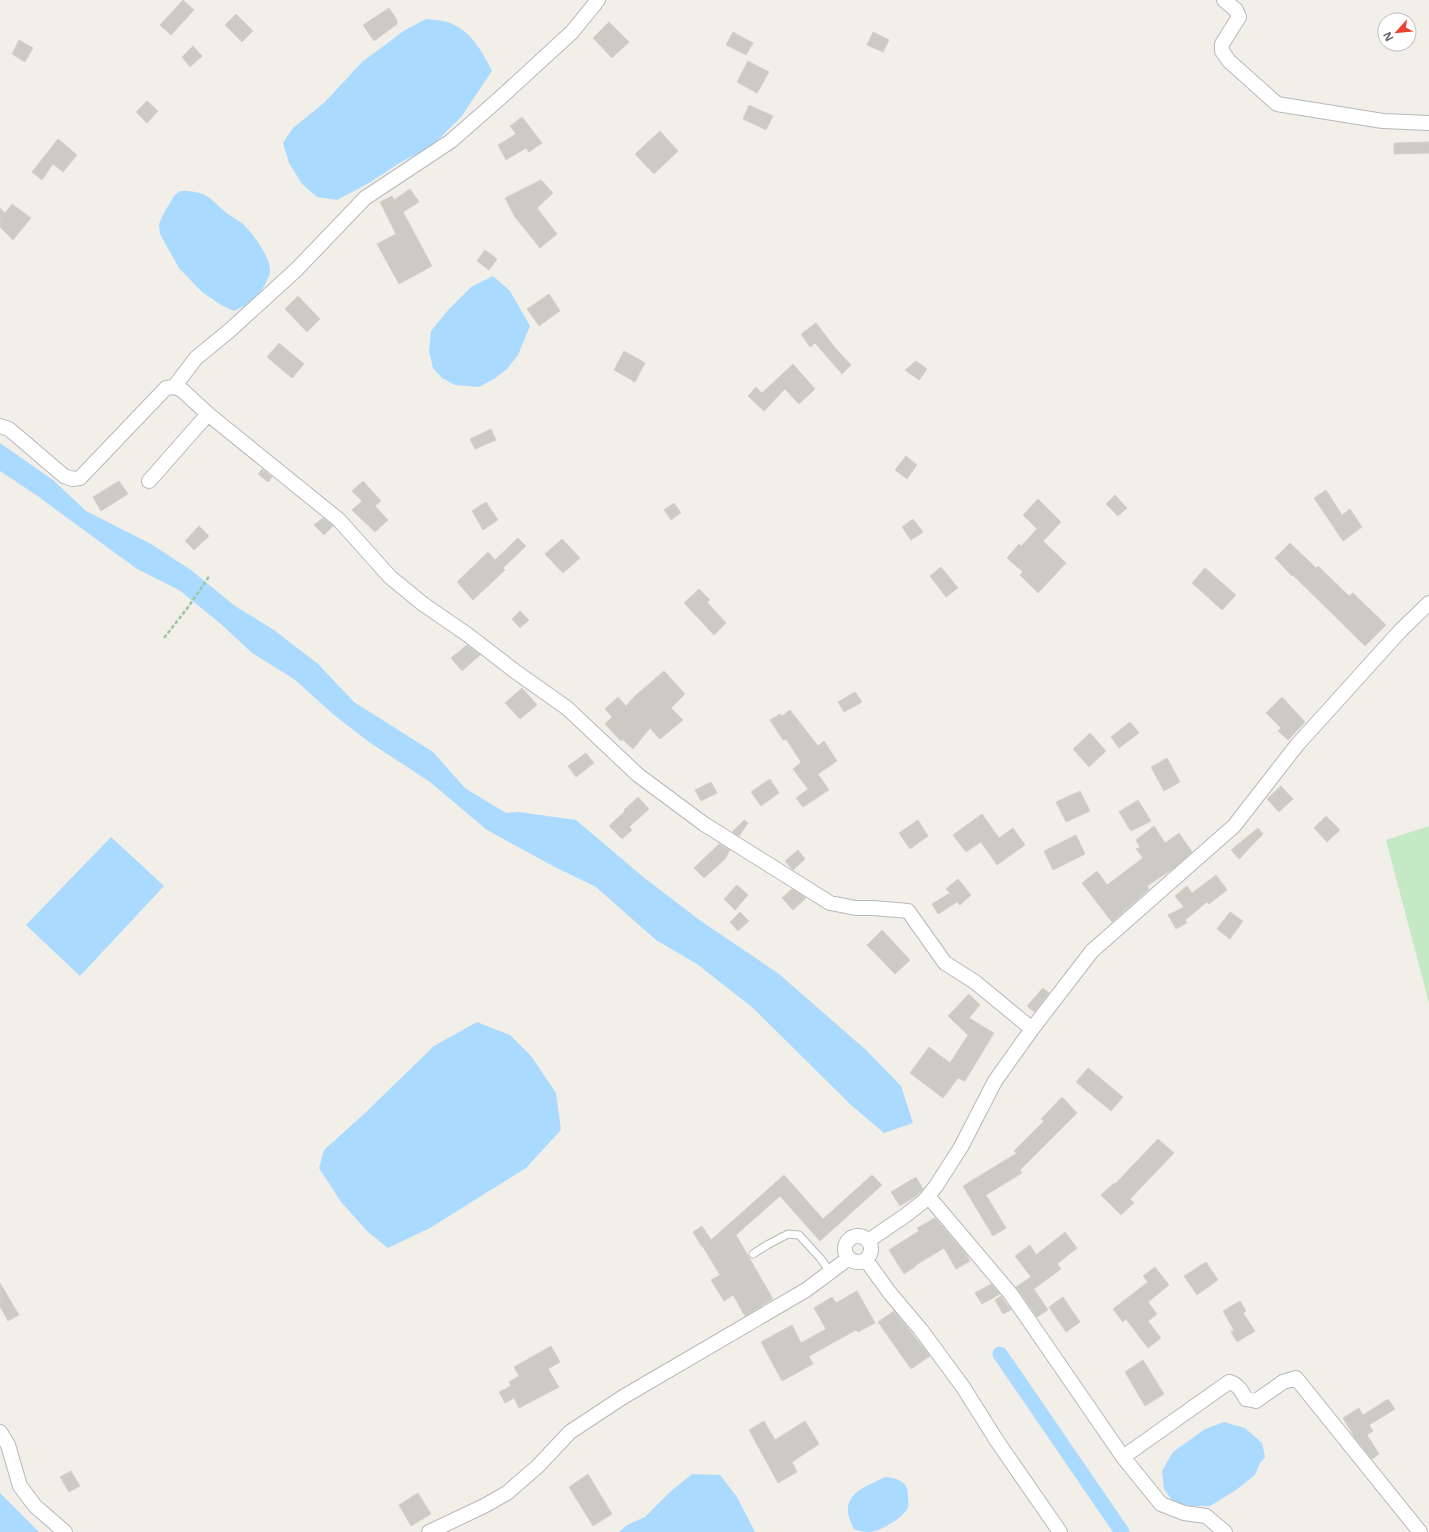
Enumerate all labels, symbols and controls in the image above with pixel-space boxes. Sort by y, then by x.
north arrow [1377,12,1417,52]
text: N [1379,29,1396,44]

